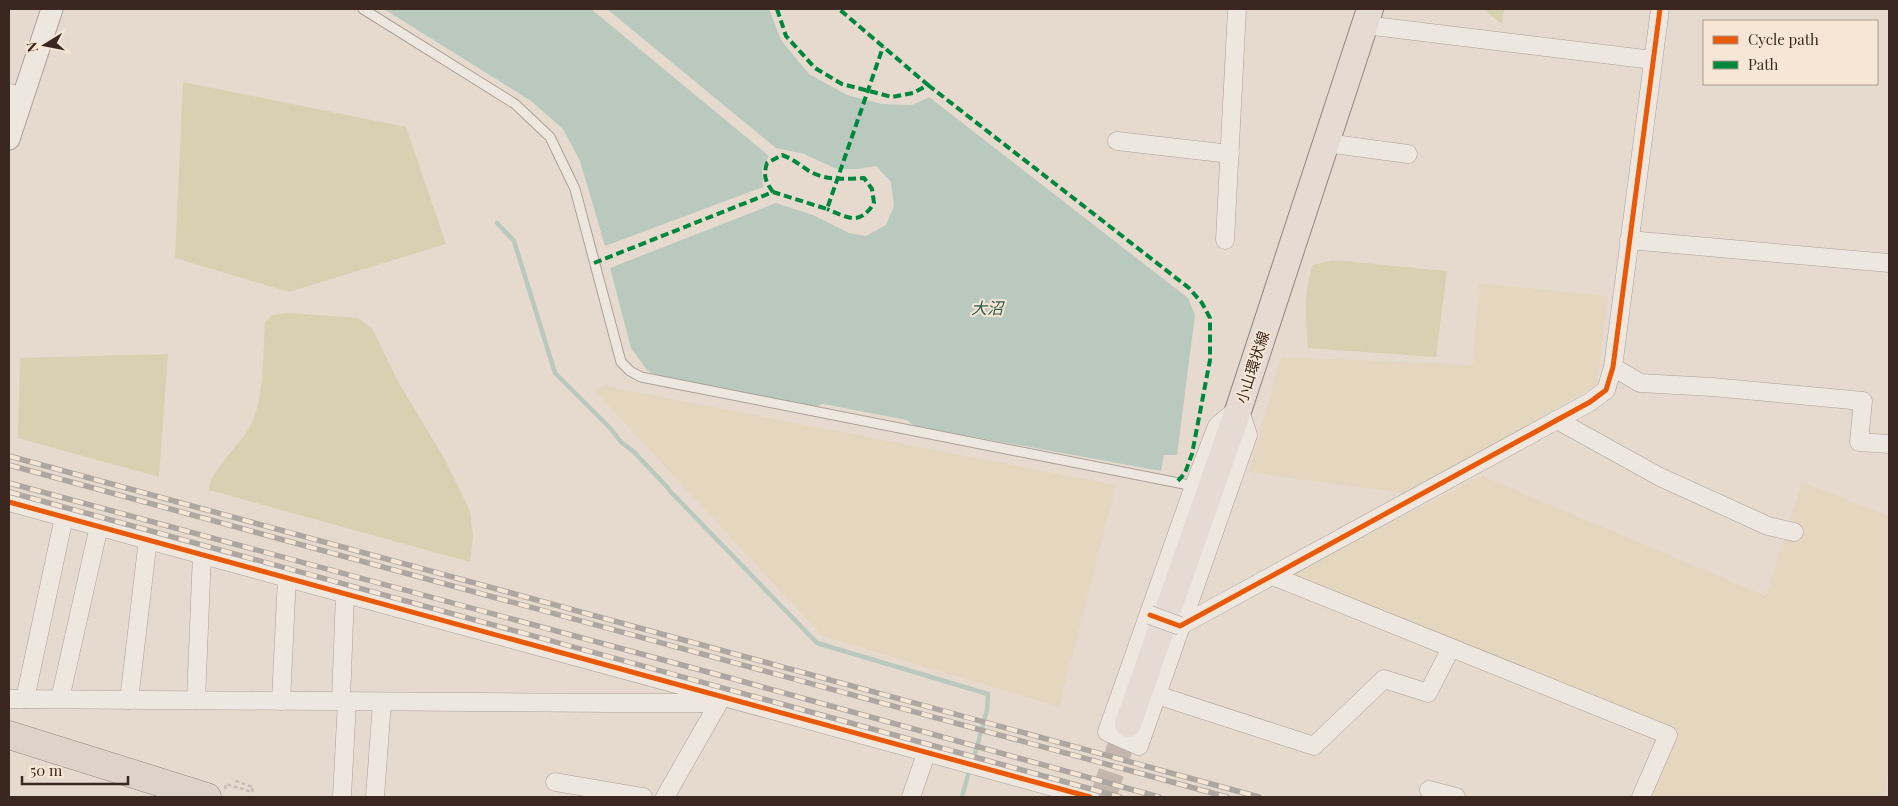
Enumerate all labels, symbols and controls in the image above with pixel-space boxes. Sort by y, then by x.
north arrow [20,20,70,70]
legend [1703,20,1878,85]
text: Cycle path [1748,29,1819,49]
text: N [21,41,42,54]
text: Path [1748,54,1778,74]
water label: 大沼 [971,297,1005,318]
street label: 小山環状線 [1231,328,1273,406]
scale bar [22,754,129,786]
text: 50 m [30,760,63,780]

